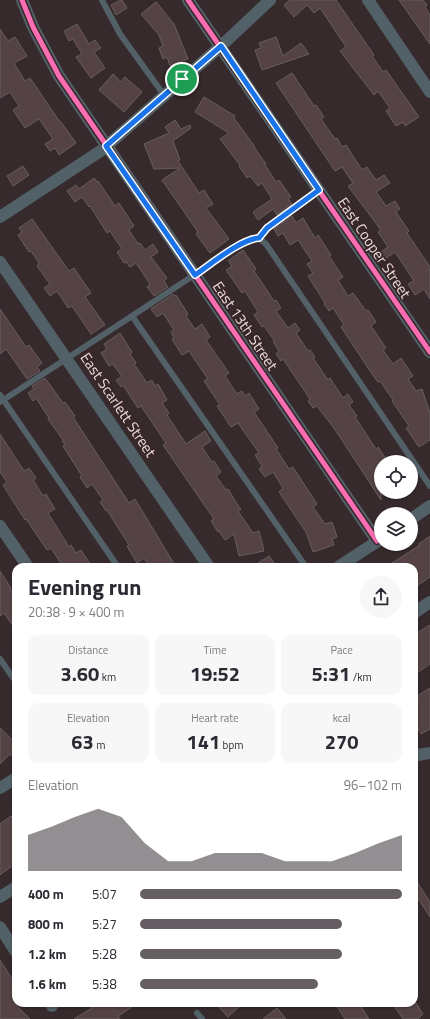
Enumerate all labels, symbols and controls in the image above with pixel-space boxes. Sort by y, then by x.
pin [165,62,199,96]
icon: arrive [171,68,193,90]
street label: East Cooper Street [332,192,417,304]
street label: East 13th Street [207,276,284,376]
street label: East Scarlett Street [75,348,163,462]
map controls [374,455,418,551]
button: locate [374,455,418,499]
button: layers [374,507,418,551]
text: Evening run [28,570,141,604]
button: share [360,576,402,618]
text: 20:38 · 9 × 400 m [28,602,124,622]
text: Distance [68,642,108,658]
text: Time [204,642,226,658]
text: Pace [331,642,353,658]
text: 3.60 [61,658,99,689]
text: 19:52 [190,658,240,689]
text: 5:31 [312,658,350,689]
text: km [99,669,116,685]
text: /km [350,669,372,685]
text: Elevation [67,710,110,726]
text: Heart rate [191,710,239,726]
text: kcal [333,710,351,726]
text: 63 [71,726,94,757]
text: 141 [187,726,220,757]
text: 270 [325,726,358,757]
text: m [94,737,105,753]
text: bpm [220,737,243,753]
text: Elevation [28,775,79,795]
text: 96–102 m [344,775,402,795]
text: 400 m [28,884,64,904]
text: 5:07 [92,884,117,904]
text: 800 m [28,914,64,934]
text: 5:27 [92,914,117,934]
text: 1.2 km [28,944,66,964]
text: 5:28 [92,944,117,964]
text: 1.6 km [28,974,66,994]
text: 5:38 [92,974,117,994]

